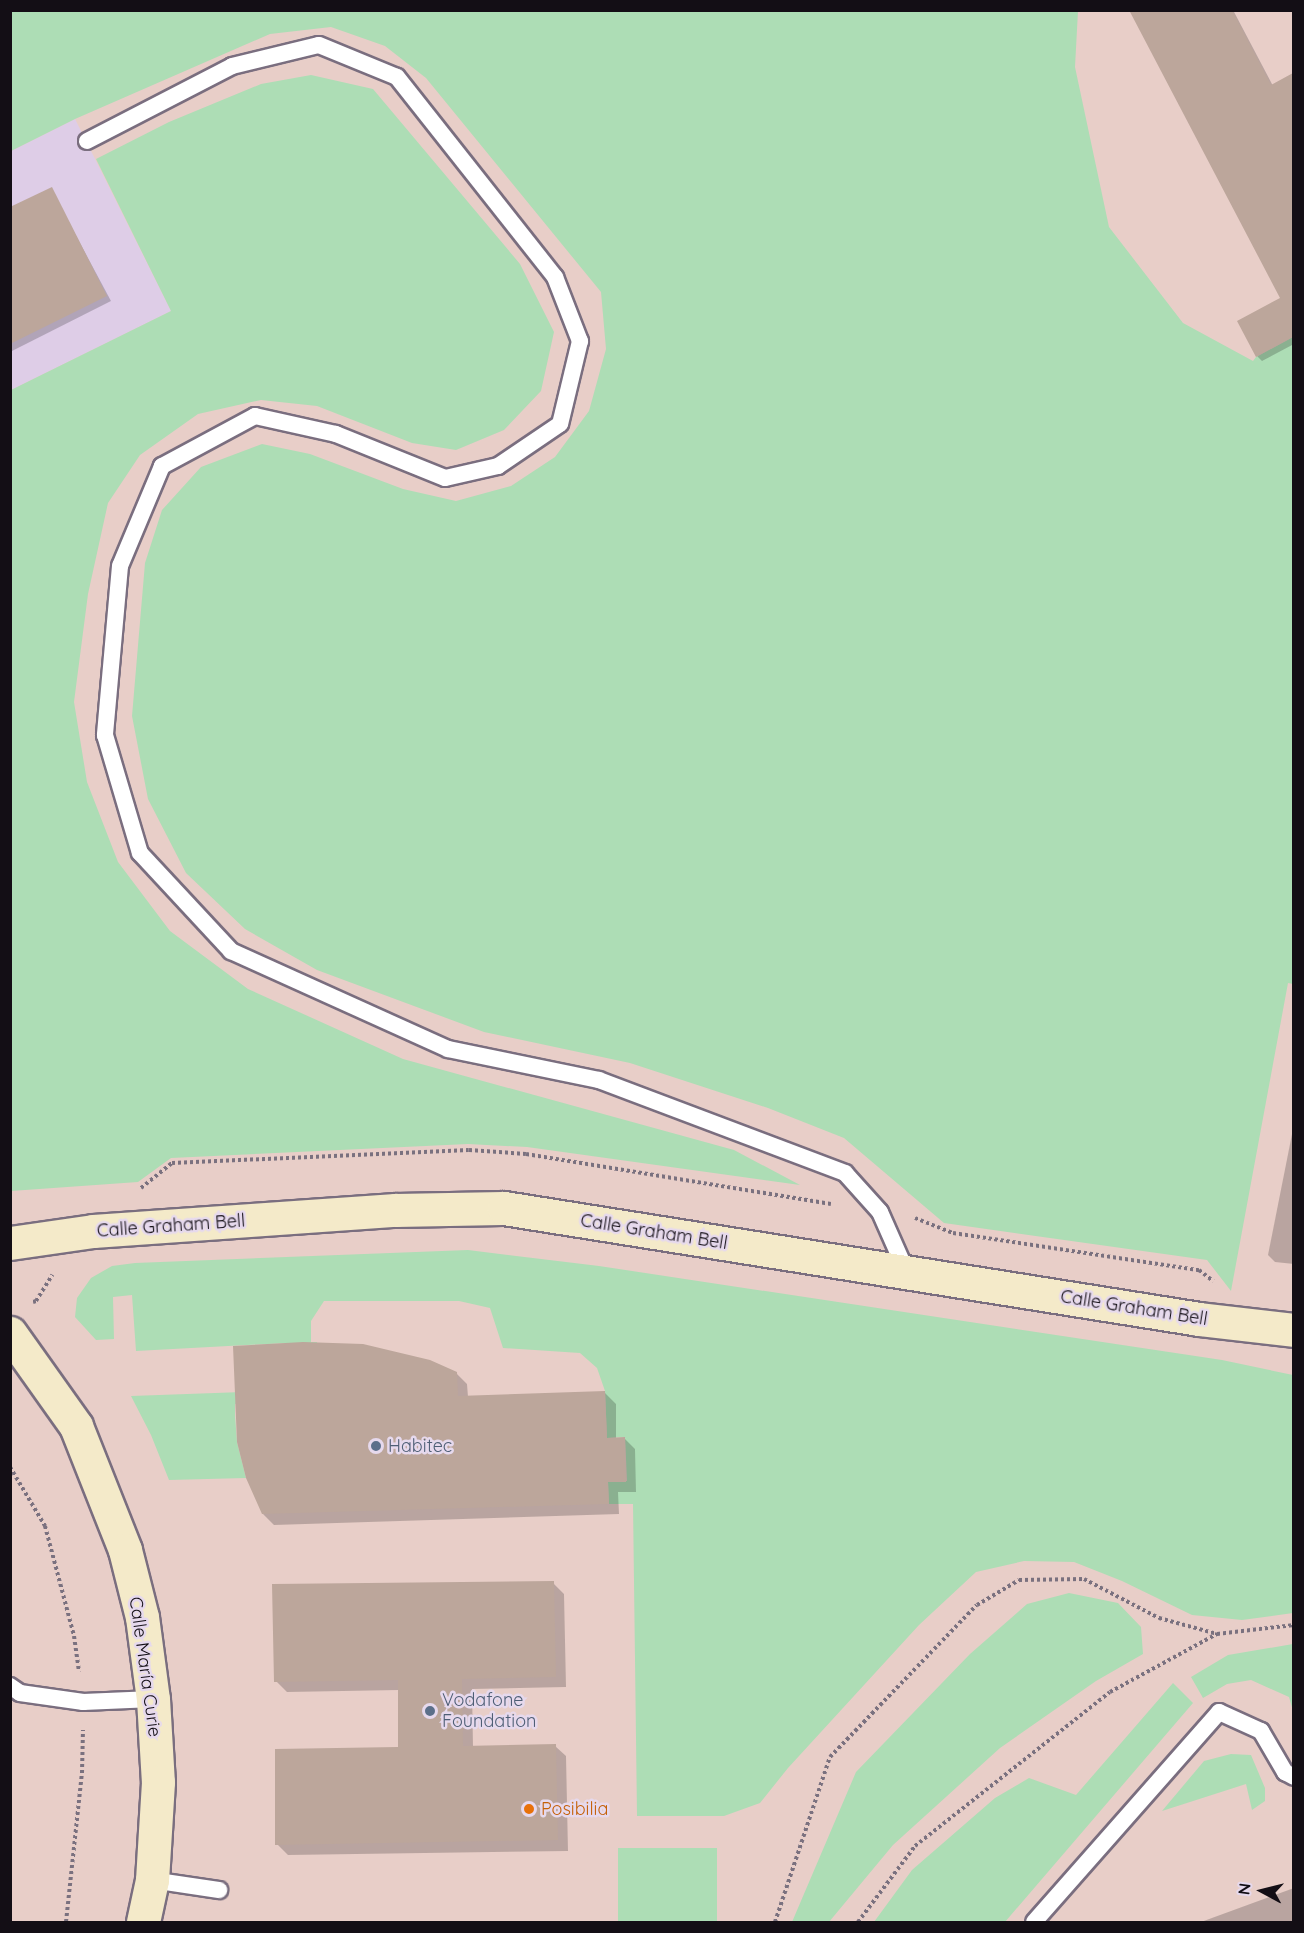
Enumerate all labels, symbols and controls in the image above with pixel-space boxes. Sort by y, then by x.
street label: Calle Graham Bell [96,1210,246,1242]
street label: Calle Graham Bell [579,1210,729,1254]
street label: Calle Graham Bell [1059,1286,1209,1330]
place label: Habitec [388,1435,452,1457]
marker: Habitec [369,1439,383,1453]
street label: Calle María Curie [124,1596,166,1738]
place label: Vodafone Foundation [442,1690,536,1732]
marker: Vodafone Foundation [423,1704,437,1718]
place label: Posibilia [541,1798,608,1820]
marker: Posibilia [522,1802,536,1816]
north arrow [1232,1861,1292,1921]
text: N [1233,1882,1255,1896]

